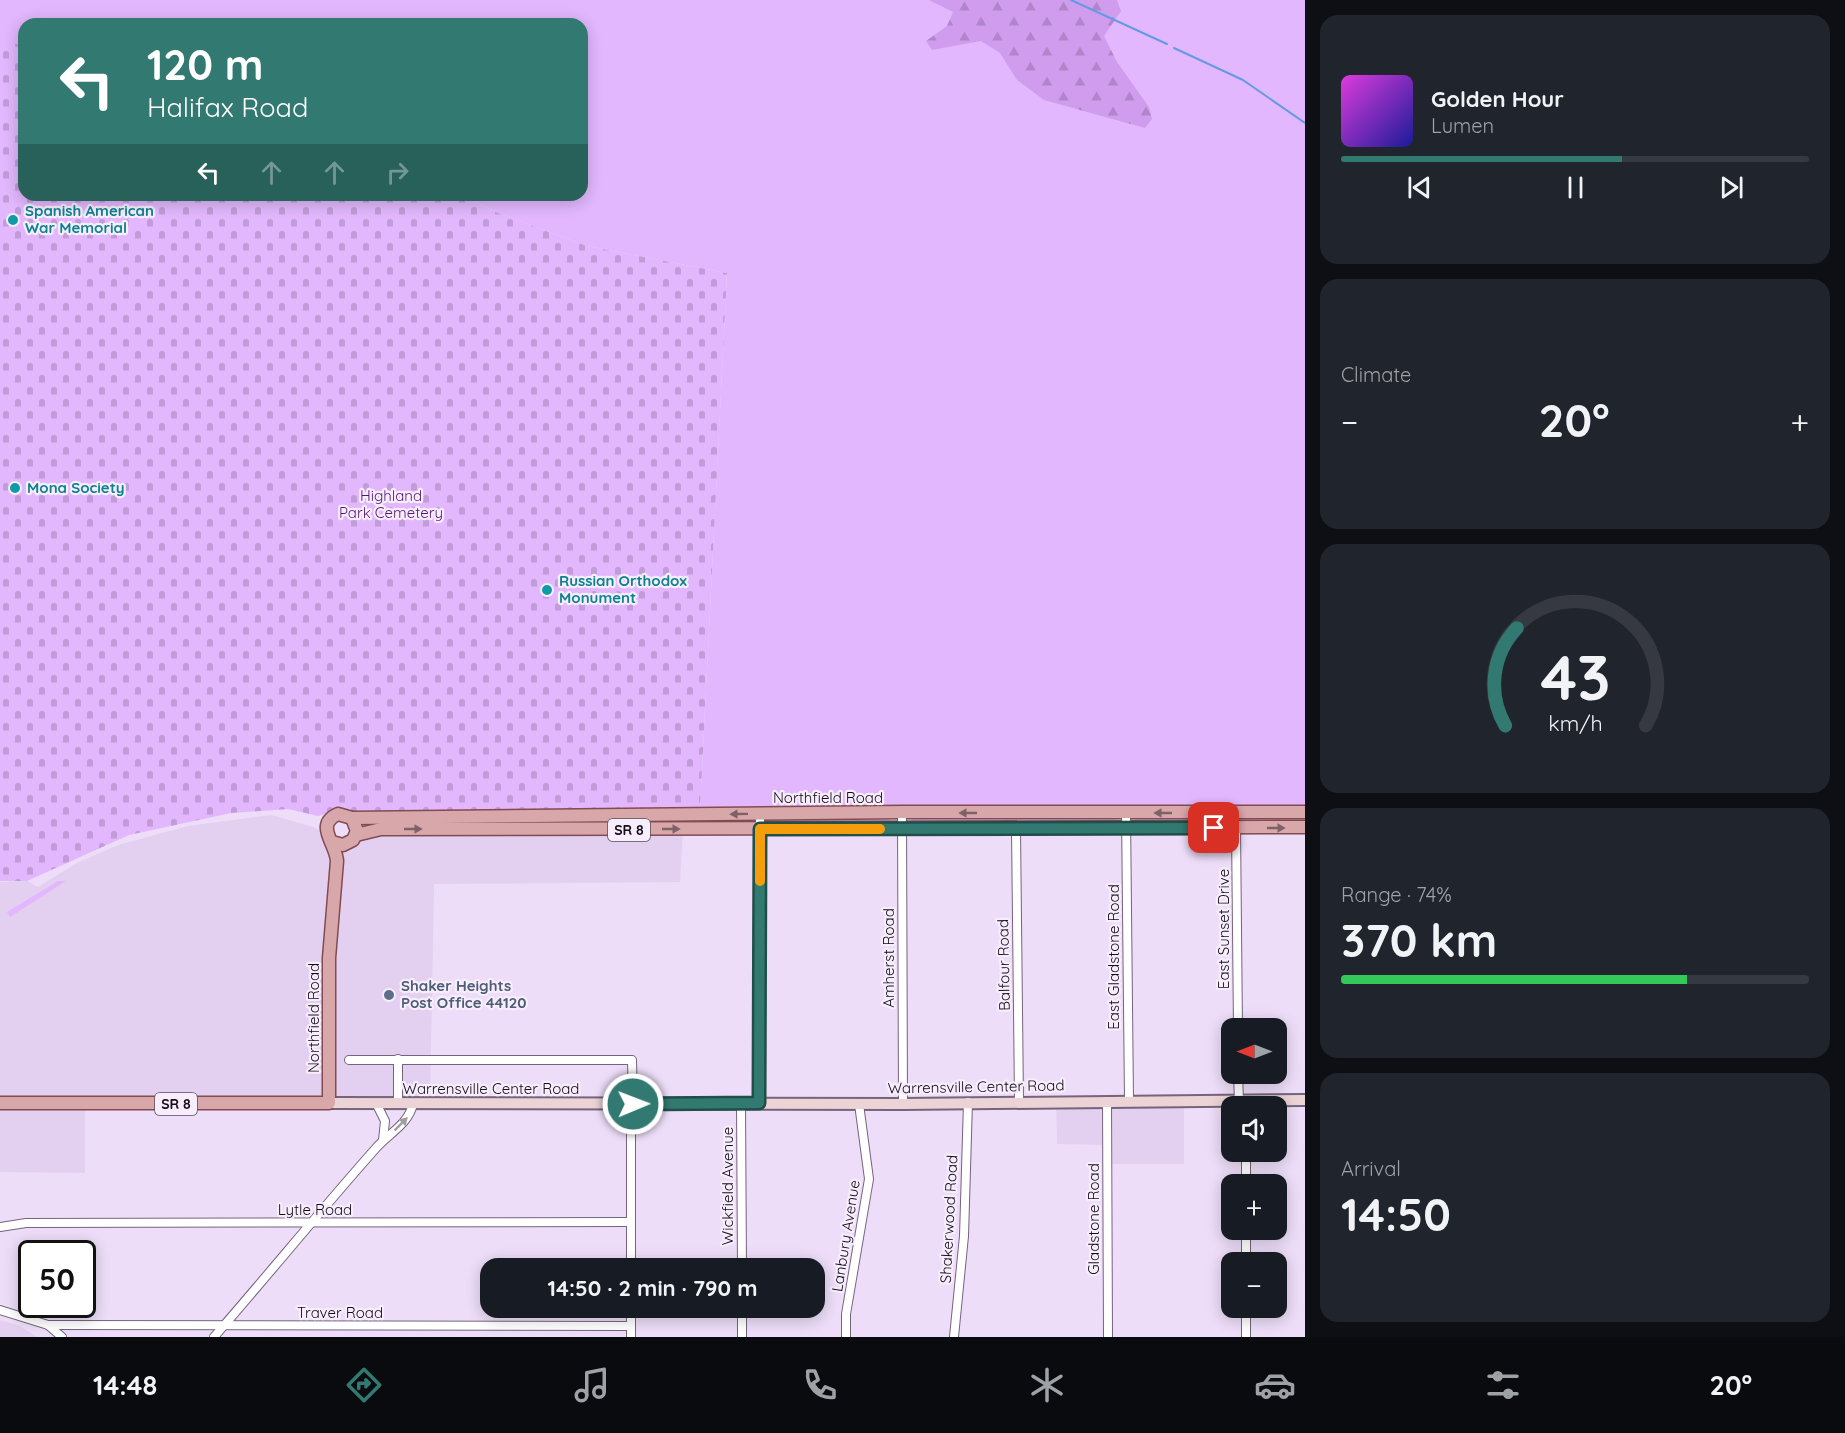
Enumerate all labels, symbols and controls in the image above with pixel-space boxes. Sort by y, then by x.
text: 120 m [147,38,264,91]
icon: left [48,42,126,120]
text: Golden Hour [1431,85,1564,113]
text: Halifax Road [147,90,308,124]
text: Lumen [1431,113,1494,138]
icon: left [192,156,225,189]
icon: ahead [255,156,288,189]
icon: ahead [318,156,351,189]
icon: right [381,156,414,189]
icon: previous [1403,171,1436,204]
icon: pause [1559,171,1592,204]
icon: next [1715,171,1748,204]
place label: Spanish American War Memorial [25,201,154,237]
marker: Spanish American War Memorial [6,213,20,227]
text: Climate [1341,362,1411,387]
text: 20° [1539,392,1610,448]
text: − [1341,401,1358,442]
text: + [1790,401,1809,442]
place label: Mona Society [27,478,125,497]
marker: Mona Society [8,481,22,495]
park label: Highland Park Cemetery [339,486,443,522]
place label: Russian Orthodox Monument [559,571,687,607]
marker: Russian Orthodox Monument [540,583,554,597]
text: 43 [1540,638,1610,716]
text: km/h [1548,710,1602,736]
street label: Northfield Road [773,788,883,807]
pin [1188,802,1239,853]
one-way arrow [958,808,977,817]
one-way arrow [1153,808,1172,818]
one-way arrow [729,809,748,818]
icon: arrive [1197,811,1230,844]
road number: SR 8 [608,819,650,841]
one-way arrow [1266,823,1285,832]
one-way arrow [404,824,423,834]
one-way arrow [662,824,681,834]
street label: East Sunset Drive [1214,869,1233,989]
text: Range · 74% [1341,882,1452,907]
street label: East Gladstone Road [1104,884,1123,1030]
street label: Amherst Road [879,908,898,1008]
text: 370 km [1341,912,1497,968]
street label: Balfour Road [993,919,1014,1011]
street label: Northfield Road [304,963,323,1073]
place label: Shaker Heights Post Office 44120 [401,976,526,1012]
marker: Shaker Heights Post Office 44120 [382,988,396,1002]
north arrow [1221,1018,1287,1084]
map controls [1221,1018,1287,1318]
position arrow [601,1072,665,1136]
street label: Warrensville Center Road [887,1075,1065,1098]
street label: Warrensville Center Road [403,1079,579,1098]
road number: SR 8 [155,1093,197,1115]
button: sound [1221,1096,1287,1162]
one-way arrow [394,1117,409,1131]
street label: Wickfield Avenue [718,1127,737,1245]
street label: Shakerwood Road [936,1154,961,1284]
text: Arrival [1341,1156,1401,1181]
street label: Gladstone Road [1084,1163,1103,1275]
button: + [1221,1174,1287,1240]
street label: Lanbury Avenue [827,1179,864,1293]
text: 14:50 [1341,1186,1451,1242]
street label: Lytle Road [278,1200,352,1219]
speed limit sign: 50 [18,1240,96,1318]
button: − [1221,1252,1287,1318]
text: 14:50 · 2 min · 790 m [548,1274,757,1302]
street label: Traver Road [297,1303,383,1322]
icon: directions [343,1364,385,1406]
icon: music [571,1364,613,1406]
icon: phone [799,1364,841,1406]
icon: climate [1026,1364,1068,1406]
icon: car [1254,1364,1296,1406]
icon: filters [1482,1364,1524,1406]
text: 14:48 [93,1368,157,1402]
text: 20° [1710,1368,1752,1402]

